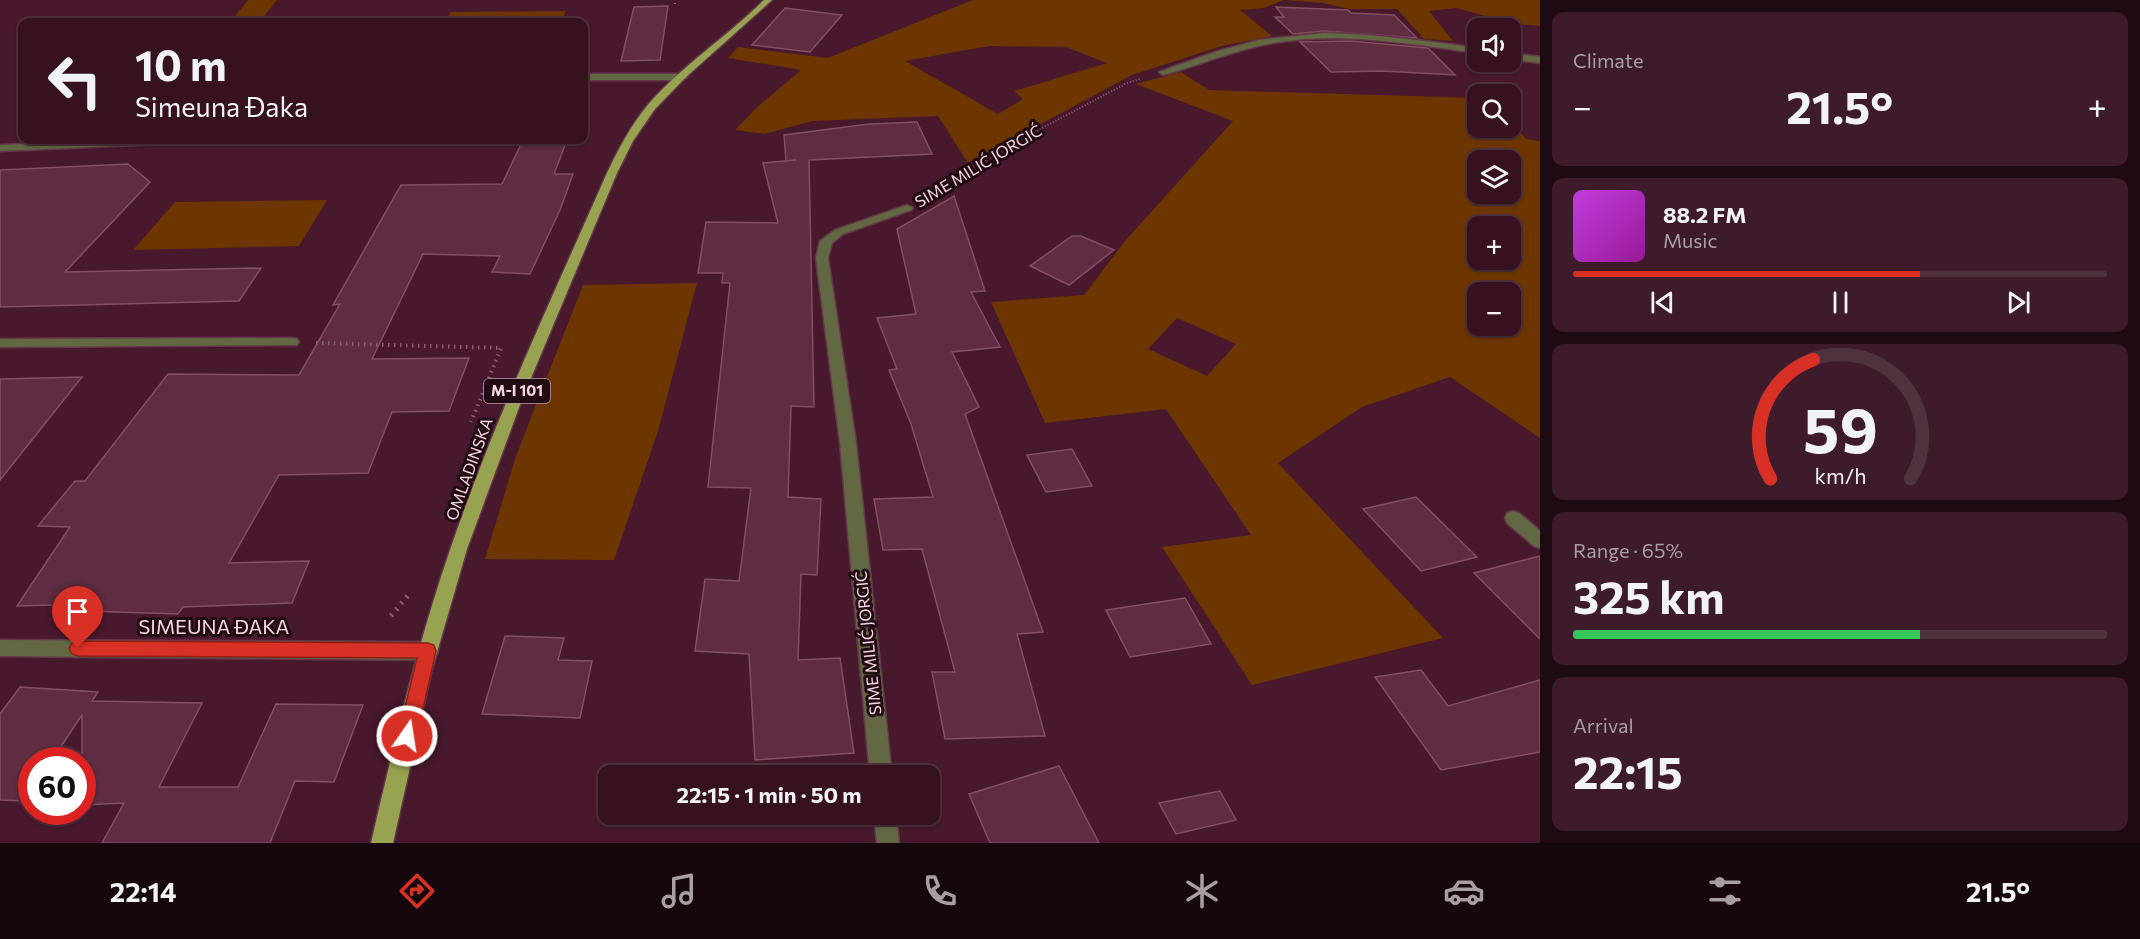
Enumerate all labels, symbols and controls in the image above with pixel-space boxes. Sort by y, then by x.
map controls [1467,18,1521,336]
button: sound [1467,18,1521,72]
text: 10 m [135,38,227,90]
icon: left [36,42,114,120]
text: Climate [1573,48,1643,72]
text: 21.5° [1786,78,1893,133]
button: search [1467,84,1521,138]
text: − [1573,85,1592,126]
text: + [2088,85,2107,126]
text: Simeuna Đaka [135,90,308,123]
street label: SIME MILIĆ JORGIĆ [911,120,1045,211]
button: layers [1467,150,1521,204]
text: 88.2 FM [1663,201,1746,228]
button: + [1467,216,1521,270]
text: Music [1663,228,1717,252]
button: − [1467,282,1521,336]
icon: previous [1646,286,1679,319]
icon: pause [1824,286,1857,319]
icon: next [2002,286,2035,319]
road number: M-I 101 [484,379,550,403]
text: 59 [1803,390,1877,466]
street label: OMLADINSKA [441,415,496,523]
text: km/h [1814,462,1866,488]
text: Range · 65% [1573,538,1683,562]
text: 325 km [1573,568,1724,623]
street label: SIME MILIĆ JORGIĆ [850,570,885,716]
pin [52,586,103,648]
icon: arrive [61,595,94,628]
street label: SIMEUNA ĐAKA [139,614,290,638]
position arrow [375,704,439,768]
text: Arrival [1573,713,1634,737]
text: 22:15 [1573,743,1683,798]
speed limit sign: 60 [18,747,96,825]
text: 22:15 · 1 min · 50 m [676,781,862,808]
icon: directions [396,870,438,912]
icon: music [658,870,700,912]
icon: phone [919,870,961,912]
icon: climate [1181,870,1223,912]
icon: car [1443,870,1485,912]
icon: filters [1704,870,1746,912]
text: 22:14 [110,875,176,908]
text: 21.5° [1966,875,2030,908]

